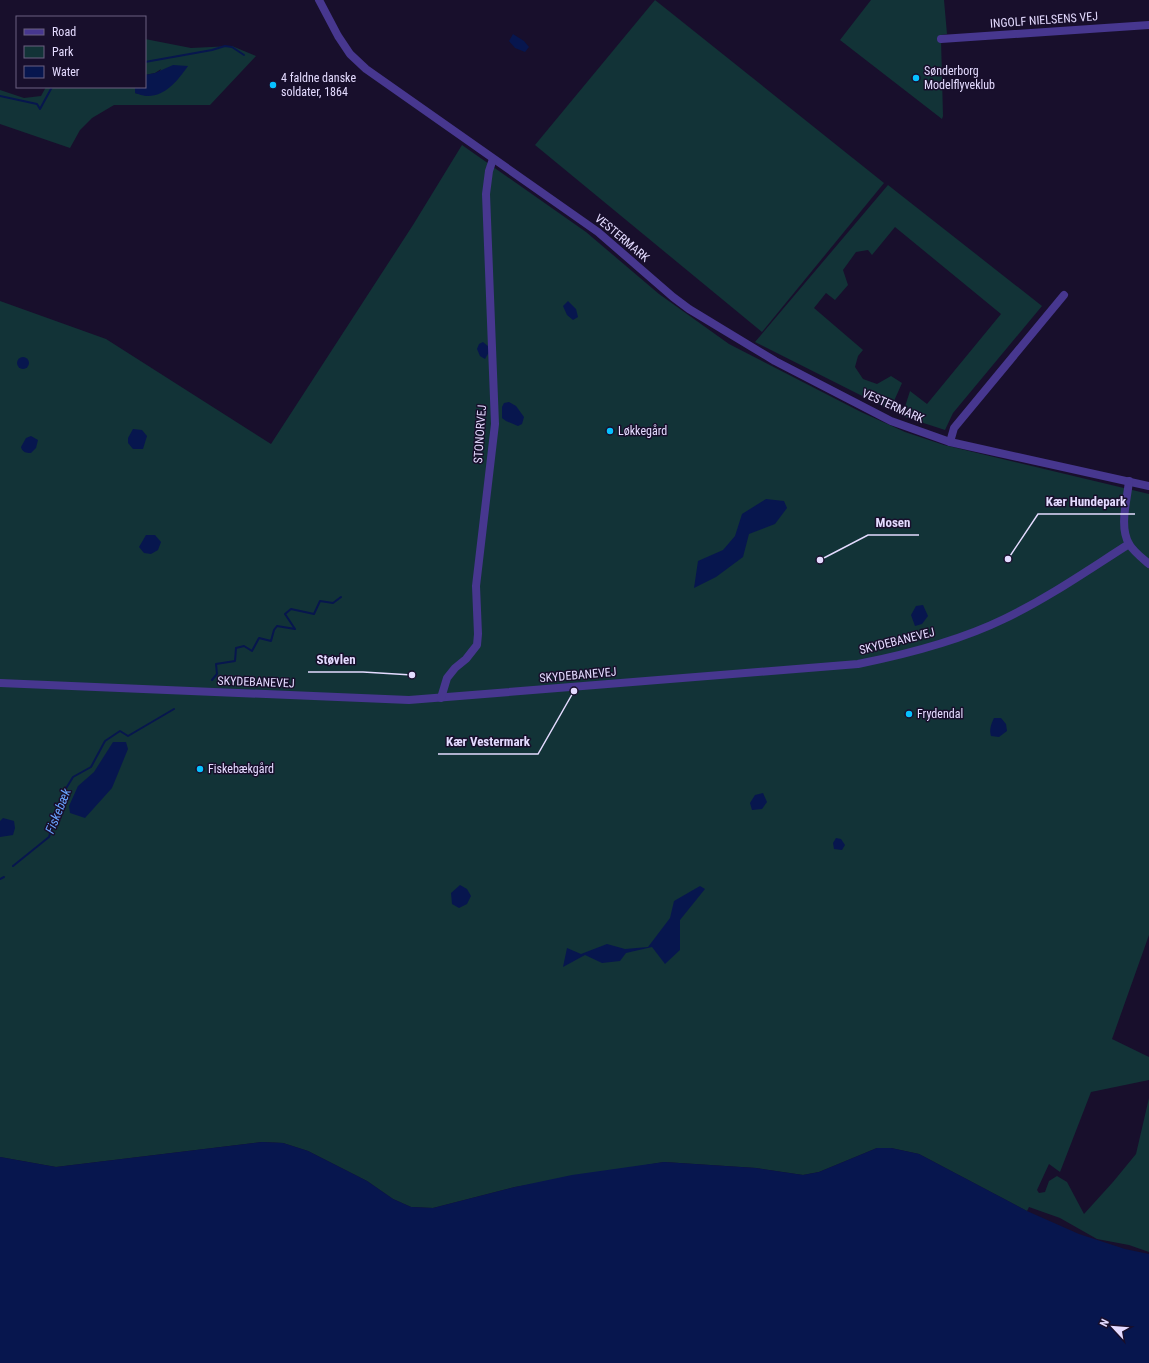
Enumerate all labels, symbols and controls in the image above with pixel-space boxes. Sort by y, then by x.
street label: INGOLF NIELSENS VEJ [990,9,1098,31]
legend [16,16,146,88]
text: Road [52,25,76,39]
text: Park [52,45,74,59]
place label: Sønderborg Modelflyveklub [924,64,995,92]
text: Water [52,65,80,79]
place label: 4 faldne danske soldater, 1864 [281,71,356,99]
marker: Sønderborg Modelflyveklub [911,73,921,83]
marker: 4 faldne danske soldater, 1864 [268,80,278,90]
street label: VESTERMARK [592,211,652,265]
street label: VESTERMARK [860,386,927,426]
street label: STONORVEJ [471,404,489,464]
place label: Løkkegård [618,424,667,438]
marker: Løkkegård [605,426,615,436]
callout: Kær Hundepark [1038,489,1135,514]
text: Kær Hundepark [1046,494,1127,509]
callout: Mosen [868,510,919,535]
text: Mosen [876,515,910,530]
street label: SKYDEBANEVEJ [858,625,936,657]
callout: Støvlen [308,647,363,672]
text: Støvlen [316,652,356,667]
street label: SKYDEBANEVEJ [539,665,617,685]
street label: SKYDEBANEVEJ [217,674,295,690]
place label: Frydendal [917,707,963,721]
marker: Frydendal [904,709,914,719]
callout: Kær Vestermark [438,729,538,754]
text: Kær Vestermark [446,734,531,749]
place label: Fiskebækgård [208,762,274,776]
marker: Fiskebækgård [195,764,205,774]
water label: Fiskebæk [42,786,74,836]
north arrow [1093,1307,1133,1347]
text: N [1097,1317,1112,1329]

